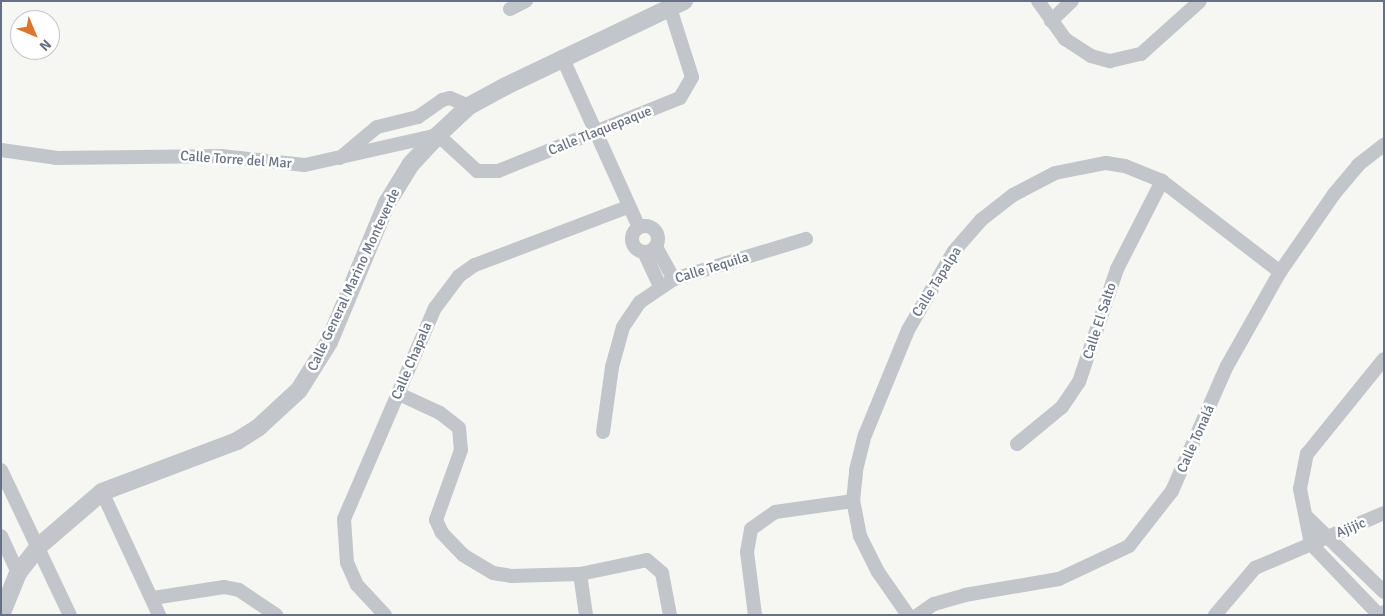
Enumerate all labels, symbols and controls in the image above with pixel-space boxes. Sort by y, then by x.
north arrow [10,10,60,60]
text: N [36,36,55,55]
street label: Calle Tlaquepaque [546,103,654,159]
street label: Calle Torre del Mar [180,148,292,172]
street label: Calle General Marino Monteverde [304,186,404,374]
street label: Calle Tapalpa [909,244,965,320]
street label: Calle Tequila [673,249,751,287]
street label: Calle El Salto [1080,281,1120,361]
street label: Calle Chapala [388,320,436,402]
street label: Calle Tonalá [1174,402,1218,476]
street label: Ajijic [1334,514,1368,542]

